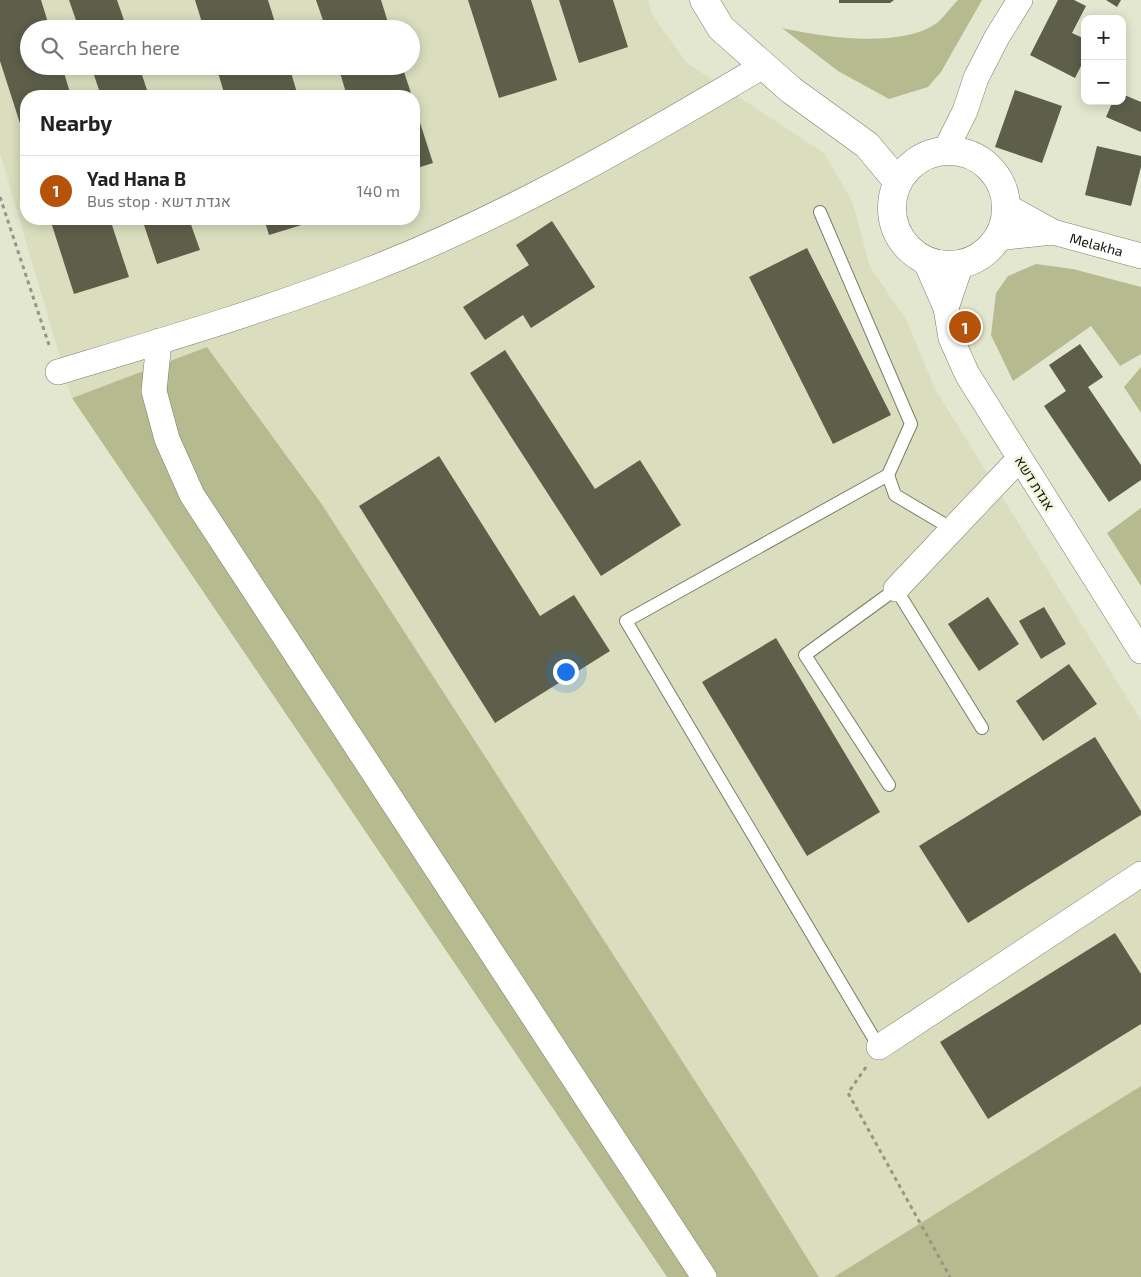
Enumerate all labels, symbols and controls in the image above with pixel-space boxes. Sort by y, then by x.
map controls [1081,15,1126,105]
button: + [1081,15,1126,60]
search box [20,20,420,75]
icon: search [38,34,66,62]
text: Search here [78,36,180,59]
button: − [1081,60,1126,105]
text: Nearby [40,110,112,135]
text: Yad Hana B [87,167,186,190]
text: 1 [53,181,59,200]
text: 140 m [357,181,400,200]
text: Bus stop · אגדת דשא [87,191,231,210]
street label: Melakha [1068,229,1125,259]
pin: 1 [949,308,981,346]
street label: אגדת דשא [1012,453,1058,513]
your location [553,659,579,685]

